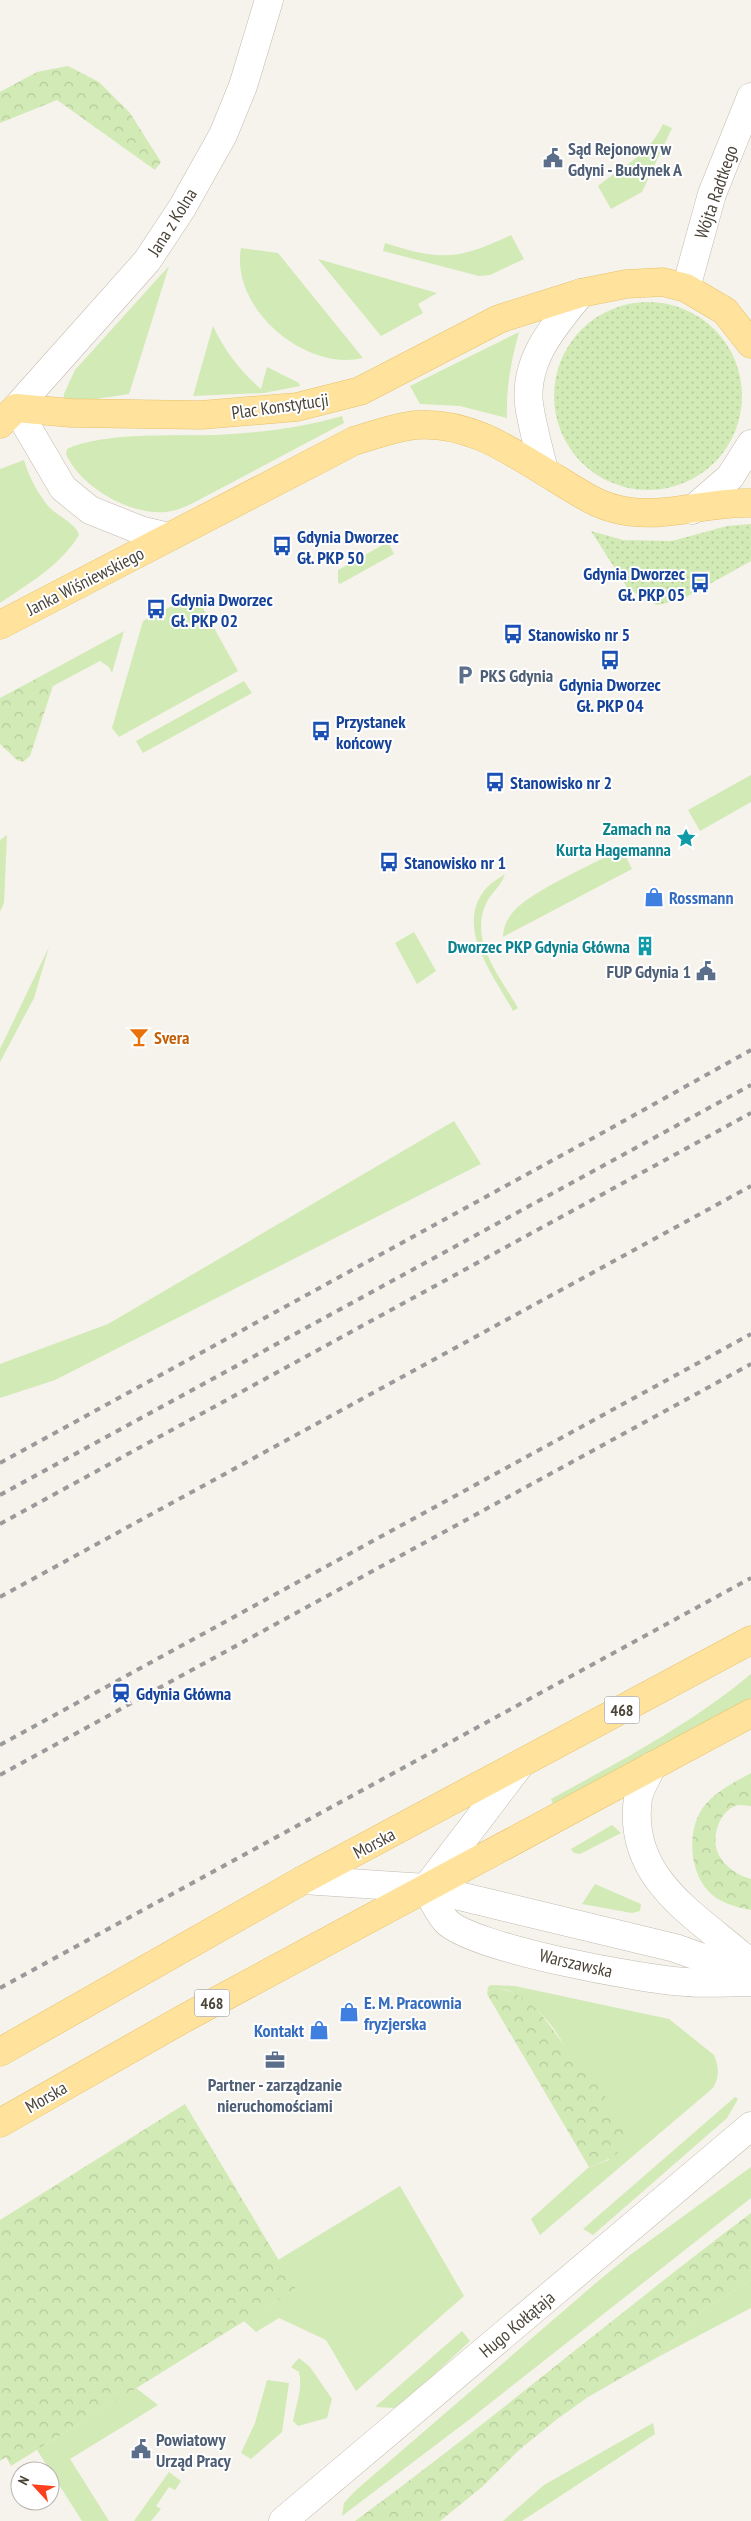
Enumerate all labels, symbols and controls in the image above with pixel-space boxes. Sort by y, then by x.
place label: Sąd Rejonowy w Gdyni - Budynek A [568,137,683,181]
street label: Wójta Radtkego [689,142,743,242]
public building icon: Sąd Rejonowy w Gdyni - Budynek A [542,147,564,169]
street label: Jana z Kolna [142,184,202,261]
street label: Plac Konstytucji [230,388,330,424]
place label: Gdynia Dworzec Gł. PKP 50 [297,525,399,569]
bus stop icon: Gdynia Dworzec Gł. PKP 50 [271,535,293,557]
street label: Janka Wiśniewskiego [22,541,148,621]
place label: Gdynia Dworzec Gł. PKP 05 [583,562,686,606]
bus stop icon: Gdynia Dworzec Gł. PKP 05 [689,572,711,594]
place label: Gdynia Dworzec Gł. PKP 02 [171,588,273,632]
bus stop icon: Gdynia Dworzec Gł. PKP 02 [145,598,167,620]
bus stop icon: Stanowisko nr 5 [502,623,524,645]
place label: Stanowisko nr 5 [528,623,630,646]
bus stop icon: Gdynia Dworzec Gł. PKP 04 [599,649,621,671]
parking icon: PKS Gdynia [454,664,476,686]
place label: PKS Gdynia [480,664,553,687]
place label: Gdynia Dworzec Gł. PKP 04 [559,673,662,717]
place label: Przystanek końcowy [336,710,406,754]
bus stop icon: Przystanek końcowy [310,720,332,742]
bus stop icon: Stanowisko nr 2 [484,771,506,793]
place label: Stanowisko nr 2 [510,771,612,794]
place label: Zamach na Kurta Hagemanna [556,817,671,861]
place icon: Zamach na Kurta Hagemanna [675,827,697,849]
bus stop icon: Stanowisko nr 1 [378,851,400,873]
place label: Stanowisko nr 1 [404,851,506,874]
shop icon: Rossmann [643,886,665,908]
place label: Rossmann [669,886,733,909]
place label: Dworzec PKP Gdynia Główna [448,935,630,958]
building icon: Dworzec PKP Gdynia Główna [634,935,656,957]
place label: FUP Gdynia 1 [607,960,691,983]
public building icon: FUP Gdynia 1 [695,960,717,982]
bar icon: Svera [128,1026,150,1048]
place label: Svera [154,1026,189,1049]
station icon: Gdynia Główna [110,1682,132,1704]
place label: Gdynia Główna [136,1682,231,1705]
road number: 468 [604,1696,640,1724]
street label: Morska [349,1822,399,1864]
street label: Warszawska [537,1943,615,1983]
road number: 468 [194,1990,230,2016]
place label: E. M. Pracownia fryzjerska [364,1991,462,2035]
shop icon: E. M. Pracownia fryzjerska [338,2001,360,2023]
place label: Kontakt [254,2019,305,2042]
shop icon: Kontakt [308,2019,330,2041]
office icon: Partner - zarządzanie nieruchomościami [264,2049,286,2071]
place label: Partner - zarządzanie nieruchomościami [208,2073,343,2117]
street label: Morska [21,2076,71,2118]
street label: Hugo Kołłątaja [475,2286,559,2362]
place label: Powiatowy Urząd Pracy [156,2428,231,2472]
public building icon: Powiatowy Urząd Pracy [130,2438,152,2460]
north arrow [10,2461,60,2511]
text: N [14,2473,33,2488]

